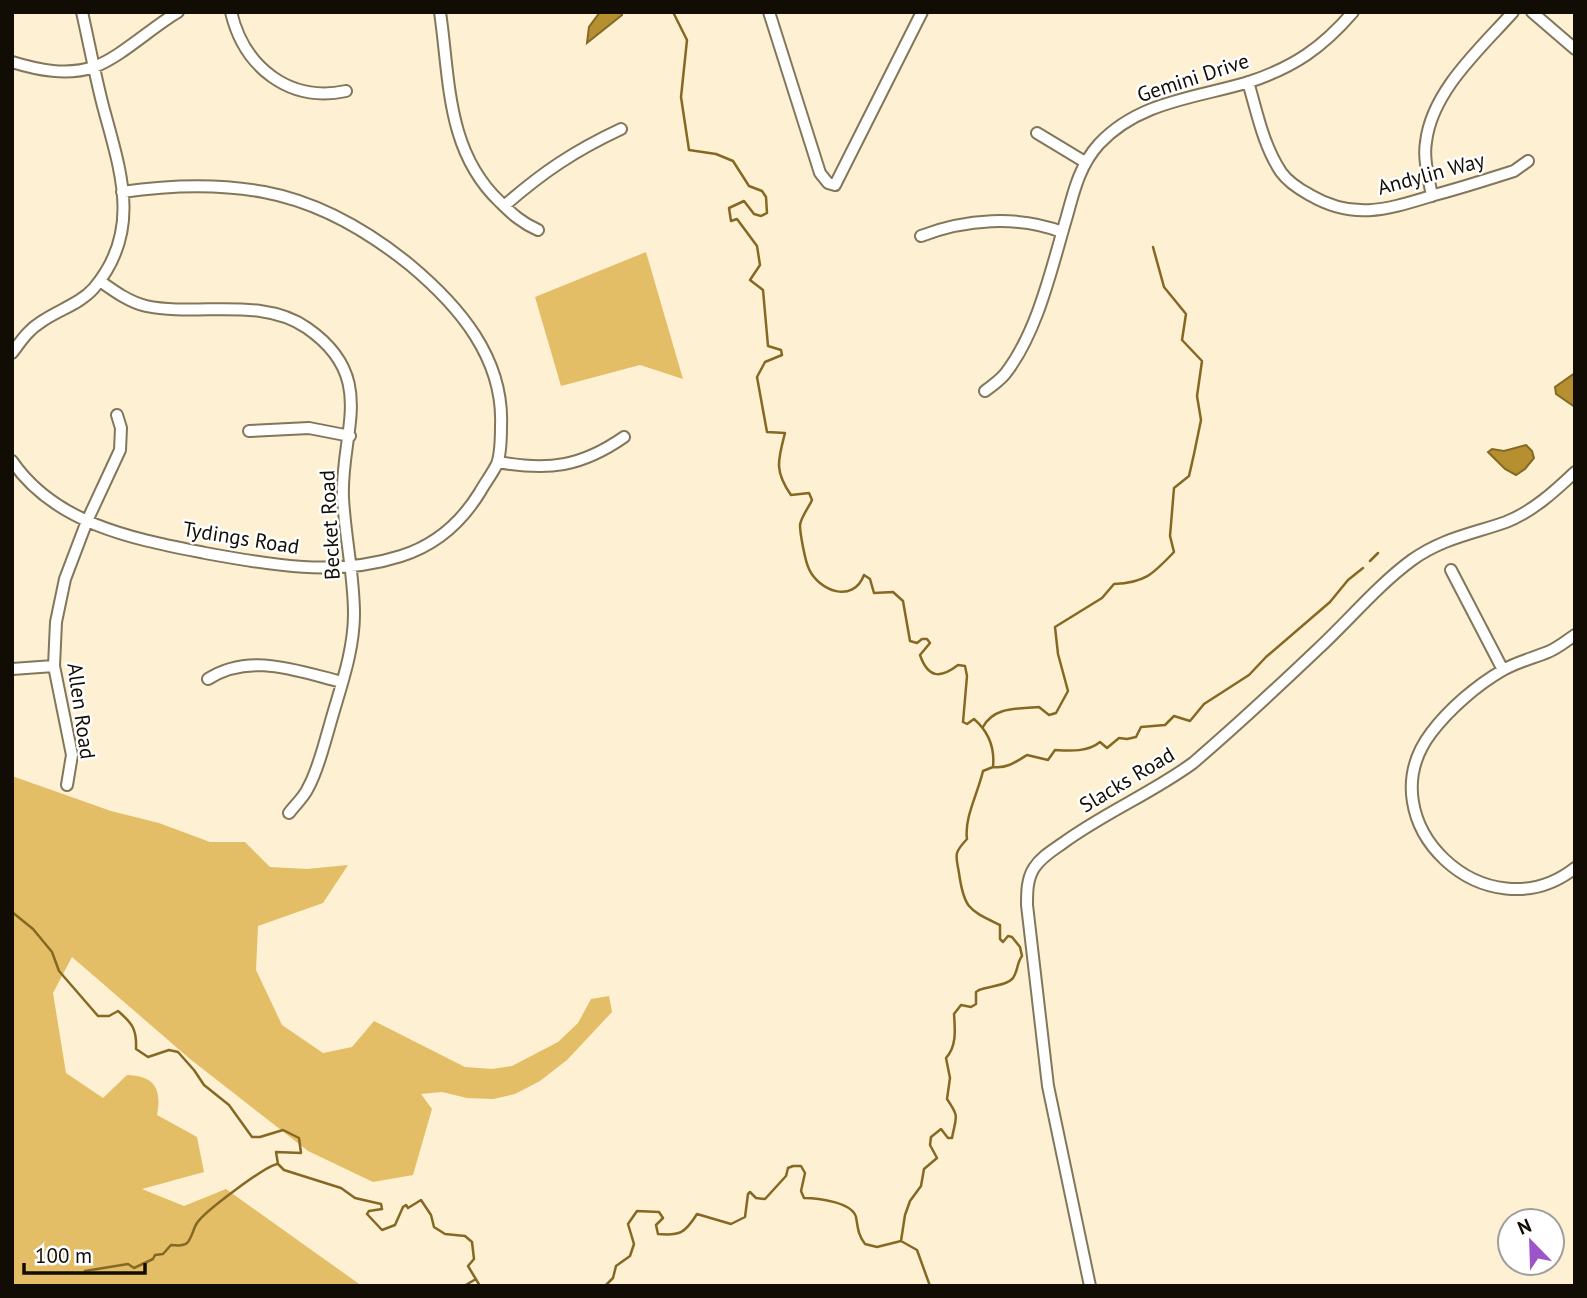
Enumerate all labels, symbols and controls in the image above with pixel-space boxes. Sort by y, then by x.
street label: Gemini Drive [1134,47,1252,108]
street label: Andylin Way [1374,146,1488,201]
street label: Becket Road [313,469,346,581]
street label: Tydings Road [181,515,301,560]
street label: Allen Road [61,661,102,761]
street label: Slacks Road [1074,741,1179,818]
north arrow [1496,1207,1566,1277]
text: N [1514,1213,1535,1240]
scale bar [24,1232,145,1276]
text: 100 m [35,1242,92,1269]

